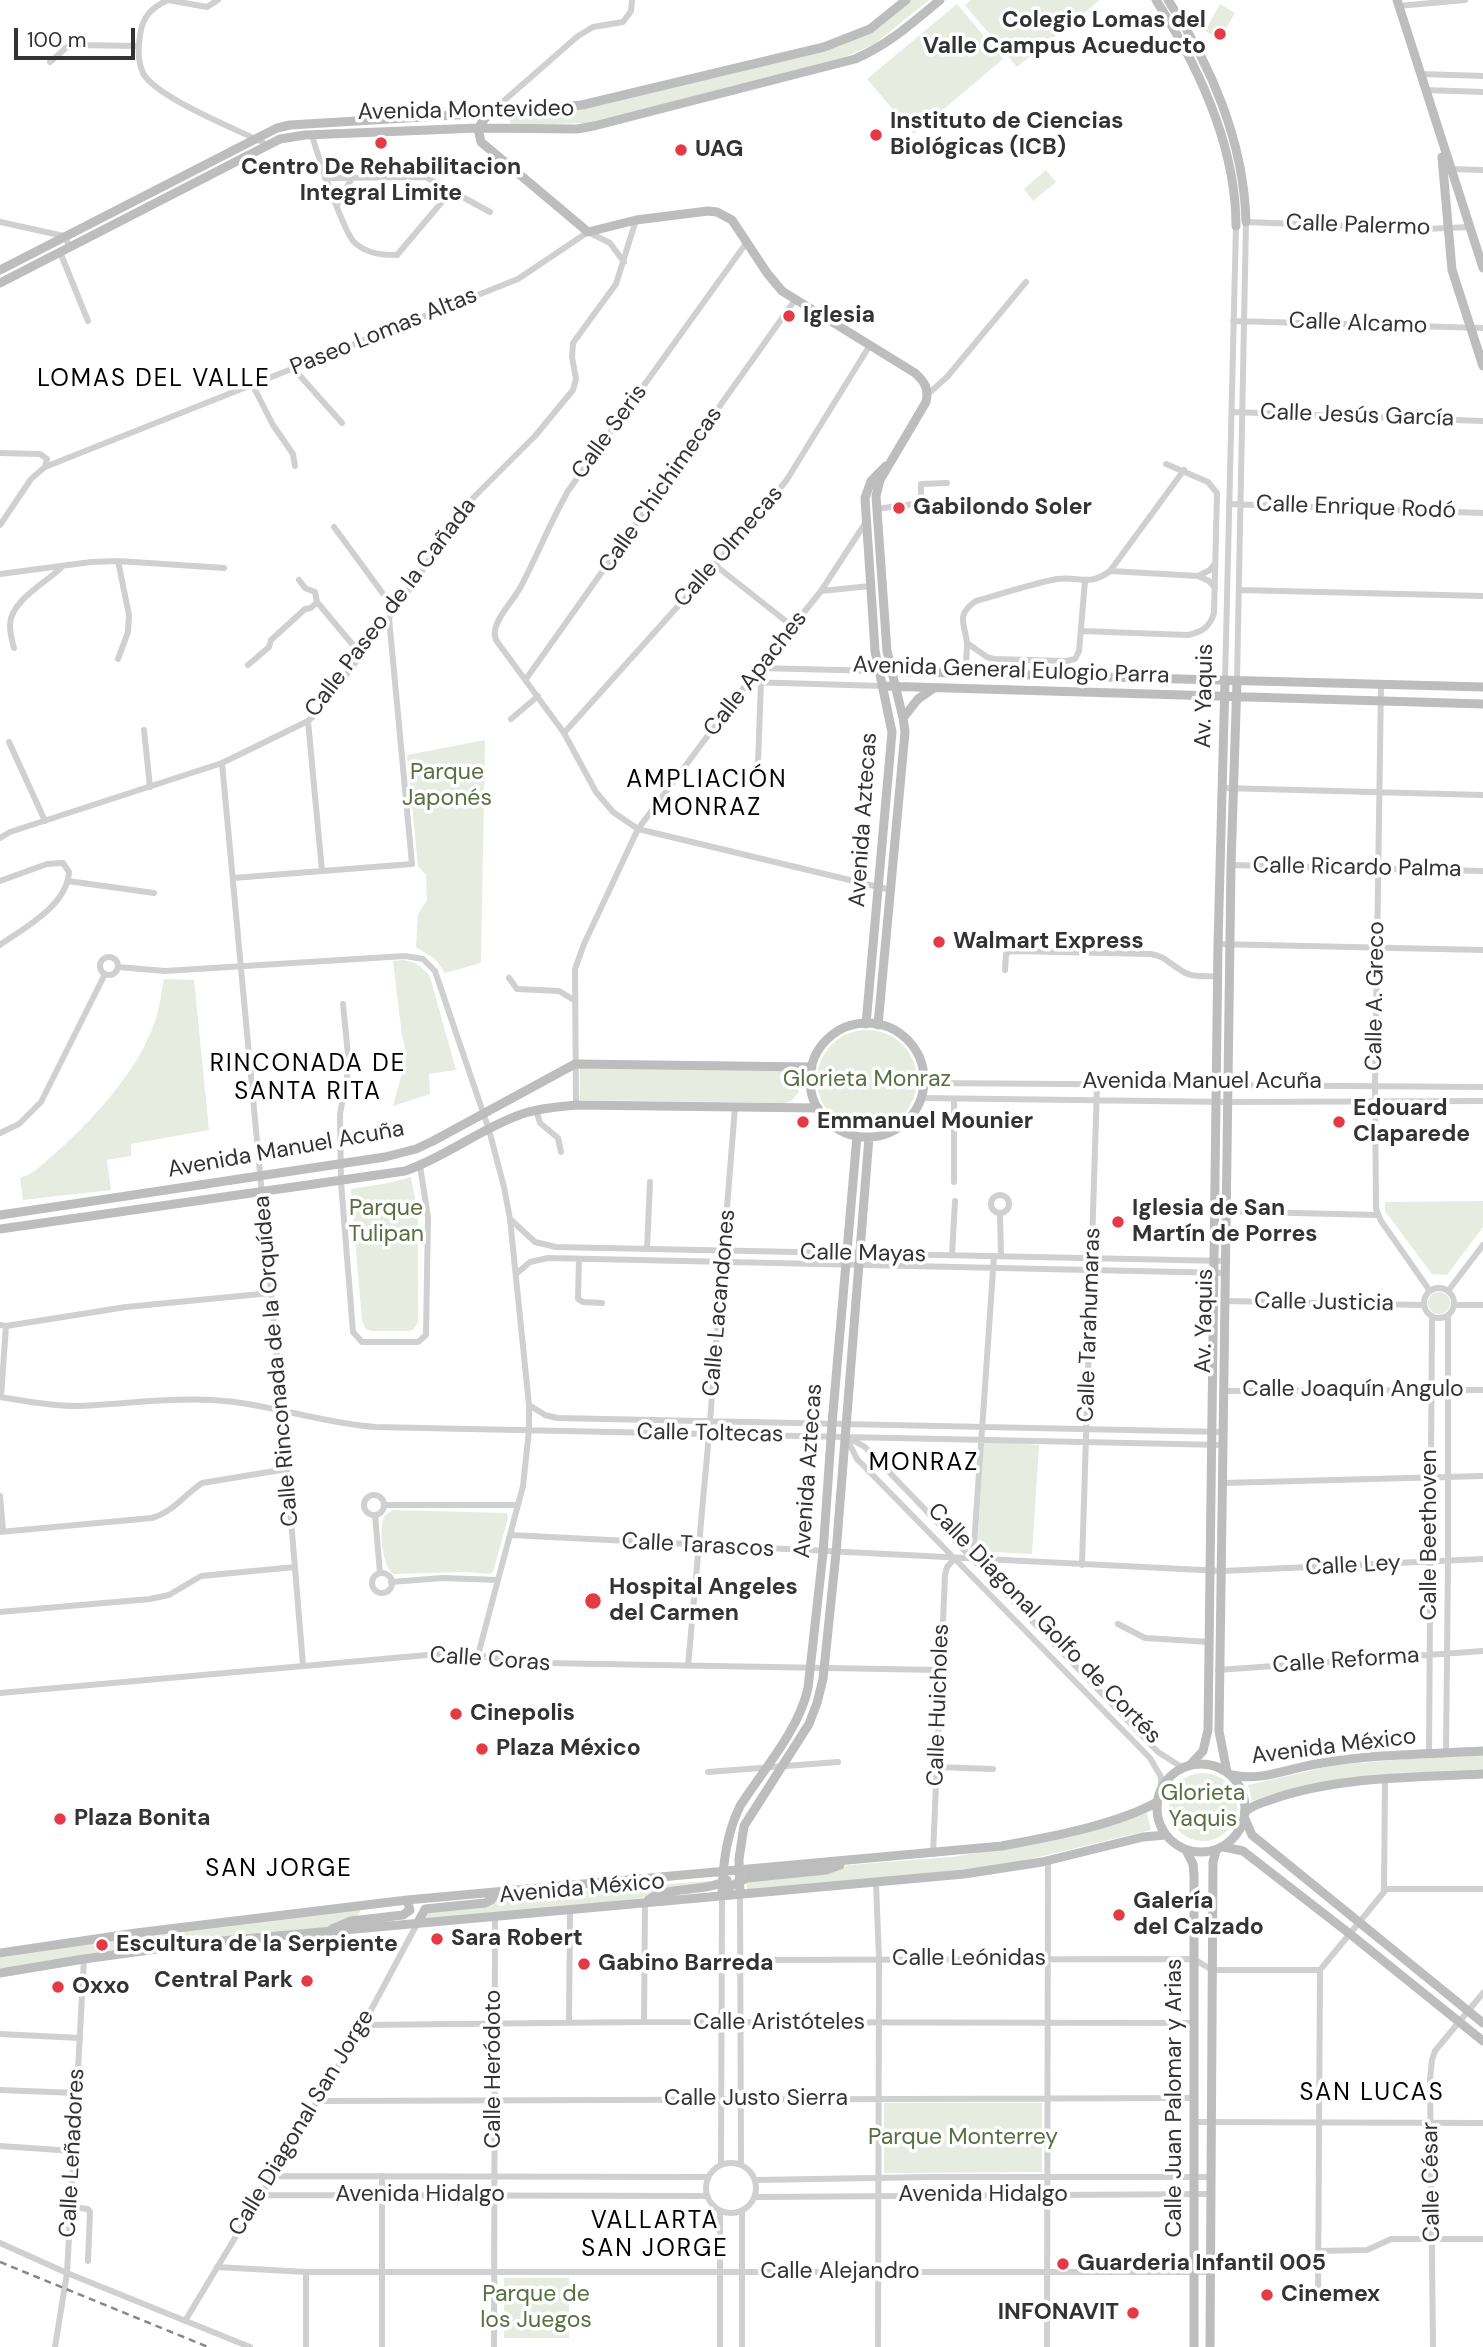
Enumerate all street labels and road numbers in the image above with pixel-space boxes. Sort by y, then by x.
street label: Avenida Montevideo [357,95,575,127]
street label: Calle Palermo [1285,210,1431,242]
street label: Paseo Lomas Altas [287,282,481,382]
street label: Calle Alcamo [1288,308,1428,340]
street label: Calle Seris [566,379,654,485]
street label: Calle Jesús García [1259,399,1455,433]
street label: Calle Chichimecas [593,402,729,578]
street label: Calle Olmecas [669,481,789,613]
street label: Calle Enrique Rodó [1256,491,1456,525]
street label: Calle Paseo de la Cañada [300,493,482,723]
street label: Calle Apaches [698,606,814,742]
street label: Av. Yaquis [1190,643,1220,749]
street label: Avenida General Eulogio Parra [852,652,1170,690]
street label: Avenida Aztecas [844,732,884,908]
street label: Calle Ricardo Palma [1252,852,1462,884]
street label: Calle A. Greco [1361,921,1391,1071]
street label: Avenida Manuel Acuña [1082,1068,1322,1096]
street label: Avenida Manuel Acuña [166,1116,406,1184]
street label: Calle Rinconada de la Orquídea [249,1194,305,1528]
street label: Calle Lacandones [698,1208,742,1398]
street label: Calle Tarahumaras [1073,1227,1107,1423]
street label: Calle Mayas [800,1239,926,1269]
street label: Av. Yaquis [1190,1268,1220,1374]
street label: Calle Justicia [1254,1288,1394,1318]
street label: Calle Joaquín Angulo [1242,1376,1464,1404]
street label: Avenida Aztecas [789,1383,829,1559]
street label: Calle Toltecas [636,1419,784,1449]
street label: Calle Beethoven [1416,1449,1444,1621]
street label: Calle Diagonal Golfo de Cortés [921,1498,1167,1750]
street label: Calle Tarascos [621,1528,775,1564]
street label: Calle Ley [1305,1550,1401,1582]
street label: Calle Huicholes [922,1623,956,1787]
street label: Calle Coras [429,1642,551,1678]
street label: Calle Reforma [1272,1642,1420,1680]
street label: Avenida México [1250,1723,1418,1771]
street label: Avenida México [498,1868,666,1910]
street label: Calle Leónidas [892,1945,1046,1973]
street label: Calle Juan Palomar y Arias [1161,1959,1189,2237]
street label: Calle Heródoto [480,1990,508,2148]
street label: Calle Diagonal San Jorge [223,2005,381,2241]
street label: Calle Aristóteles [693,2009,865,2037]
street label: Calle Leñadores [55,2068,91,2238]
street label: Calle Justo Sierra [664,2085,848,2113]
street label: Calle César [1417,2121,1447,2243]
street label: Avenida Hidalgo [335,2181,505,2209]
street label: Avenida Hidalgo [898,2181,1068,2209]
street label: Calle Alejandro [760,2258,920,2286]

